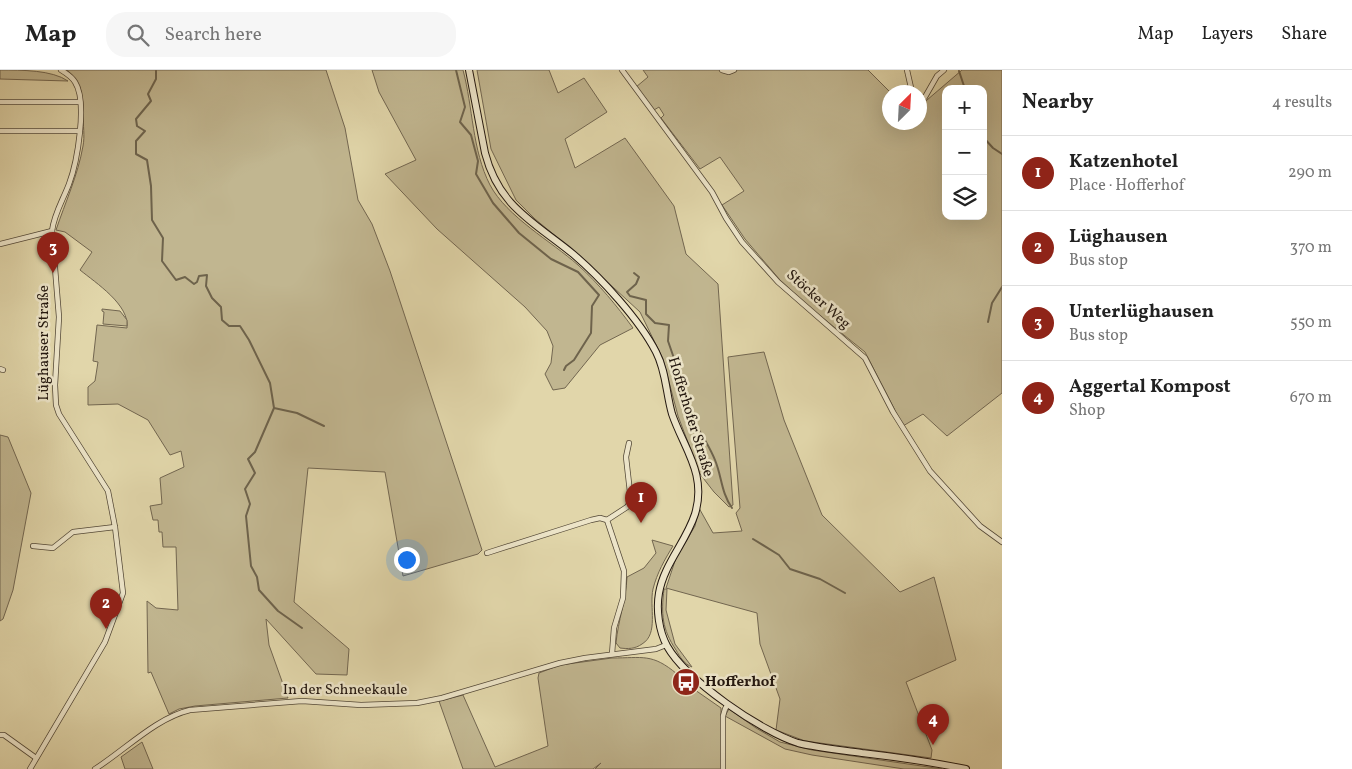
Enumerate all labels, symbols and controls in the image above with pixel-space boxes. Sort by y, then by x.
search box [106,12,456,57]
text: Map [25,18,76,52]
icon: search [124,21,152,49]
text: Search here [164,22,262,48]
text: Map [1137,22,1173,47]
text: Layers [1201,22,1253,47]
text: Share [1281,22,1327,47]
north arrow [882,85,927,130]
map controls [942,85,987,220]
button: + [942,85,987,130]
text: Nearby [1022,88,1093,117]
text: 4 results [1272,92,1332,114]
button: − [942,130,987,175]
text: Katzenhotel [1069,149,1178,175]
text: 1 [1035,162,1041,184]
text: 290 m [1288,162,1332,184]
button: layers [942,175,987,220]
text: Place · Hofferhof [1069,175,1184,197]
text: Lüghausen [1069,224,1168,250]
pin: 3 [37,232,69,273]
text: 2 [1034,237,1042,259]
text: 370 m [1290,237,1332,259]
text: Bus stop [1069,250,1128,272]
street label: Stöcker Weg [781,265,855,335]
street label: Lüghauser Straße [34,285,55,401]
text: Unterlüghausen [1069,299,1214,325]
text: 3 [1034,312,1042,334]
text: 550 m [1290,312,1332,334]
text: Bus stop [1069,325,1128,347]
street label: Hofferhofer Straße [662,354,718,480]
text: Aggertal Kompost [1069,374,1231,400]
text: 4 [1033,387,1043,409]
text: 670 m [1290,387,1332,409]
text: Shop [1069,400,1105,422]
pin: 1 [625,482,657,523]
your location [394,547,420,573]
pin: 2 [90,588,122,629]
bus stop icon: Hofferhof [671,667,701,697]
place label: Hofferhof [705,672,776,693]
street label: In der Schneekaule [283,680,407,701]
pin: 4 [917,704,949,745]

